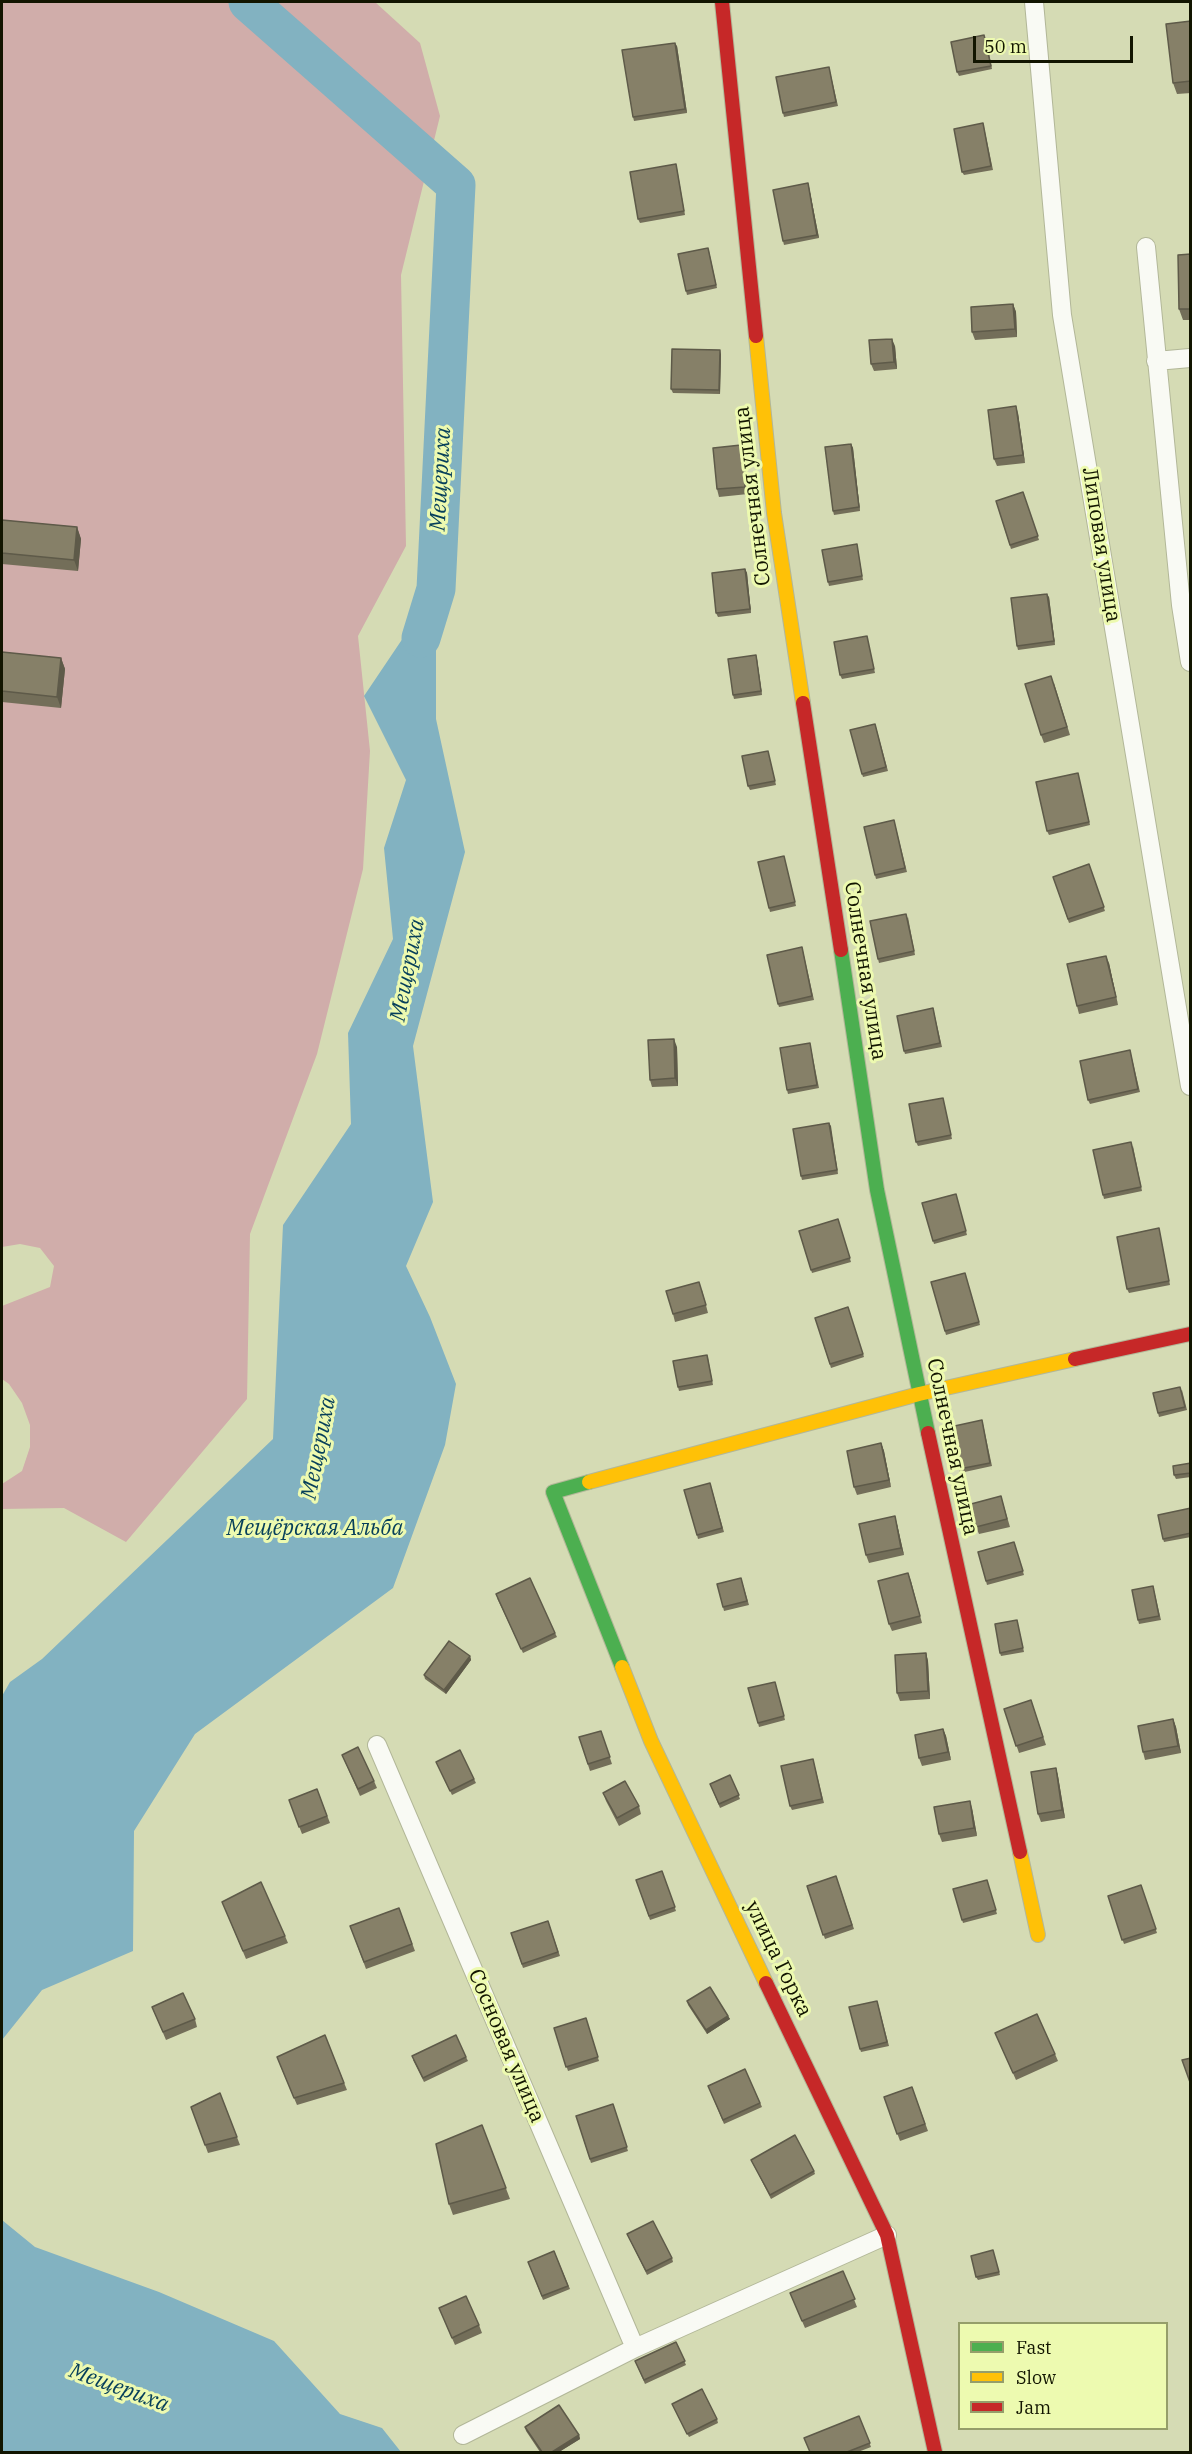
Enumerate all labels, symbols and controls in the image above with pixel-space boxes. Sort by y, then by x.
scale bar [976,24,1136,62]
text: 50 m [984,35,1027,58]
street label: Солнечная улица [729,405,777,587]
water label: Мещериха [425,426,457,532]
street label: Липовая улица [1076,466,1126,624]
street label: Солнечная улица [838,880,892,1062]
water label: Мещериха [385,916,431,1024]
street label: Солнечная улица [921,1356,983,1538]
water label: Мещериха [296,1394,342,1502]
water label: Мещёрская Альба [227,1516,403,1542]
street label: улица Горка [739,1897,817,2021]
street label: Сосновая улица [462,1965,550,2127]
legend [958,2322,1168,2430]
text: Fast [1016,2336,1051,2359]
water label: Мещериха [66,2358,172,2418]
text: Slow [1016,2366,1056,2389]
text: Jam [1016,2396,1051,2419]

